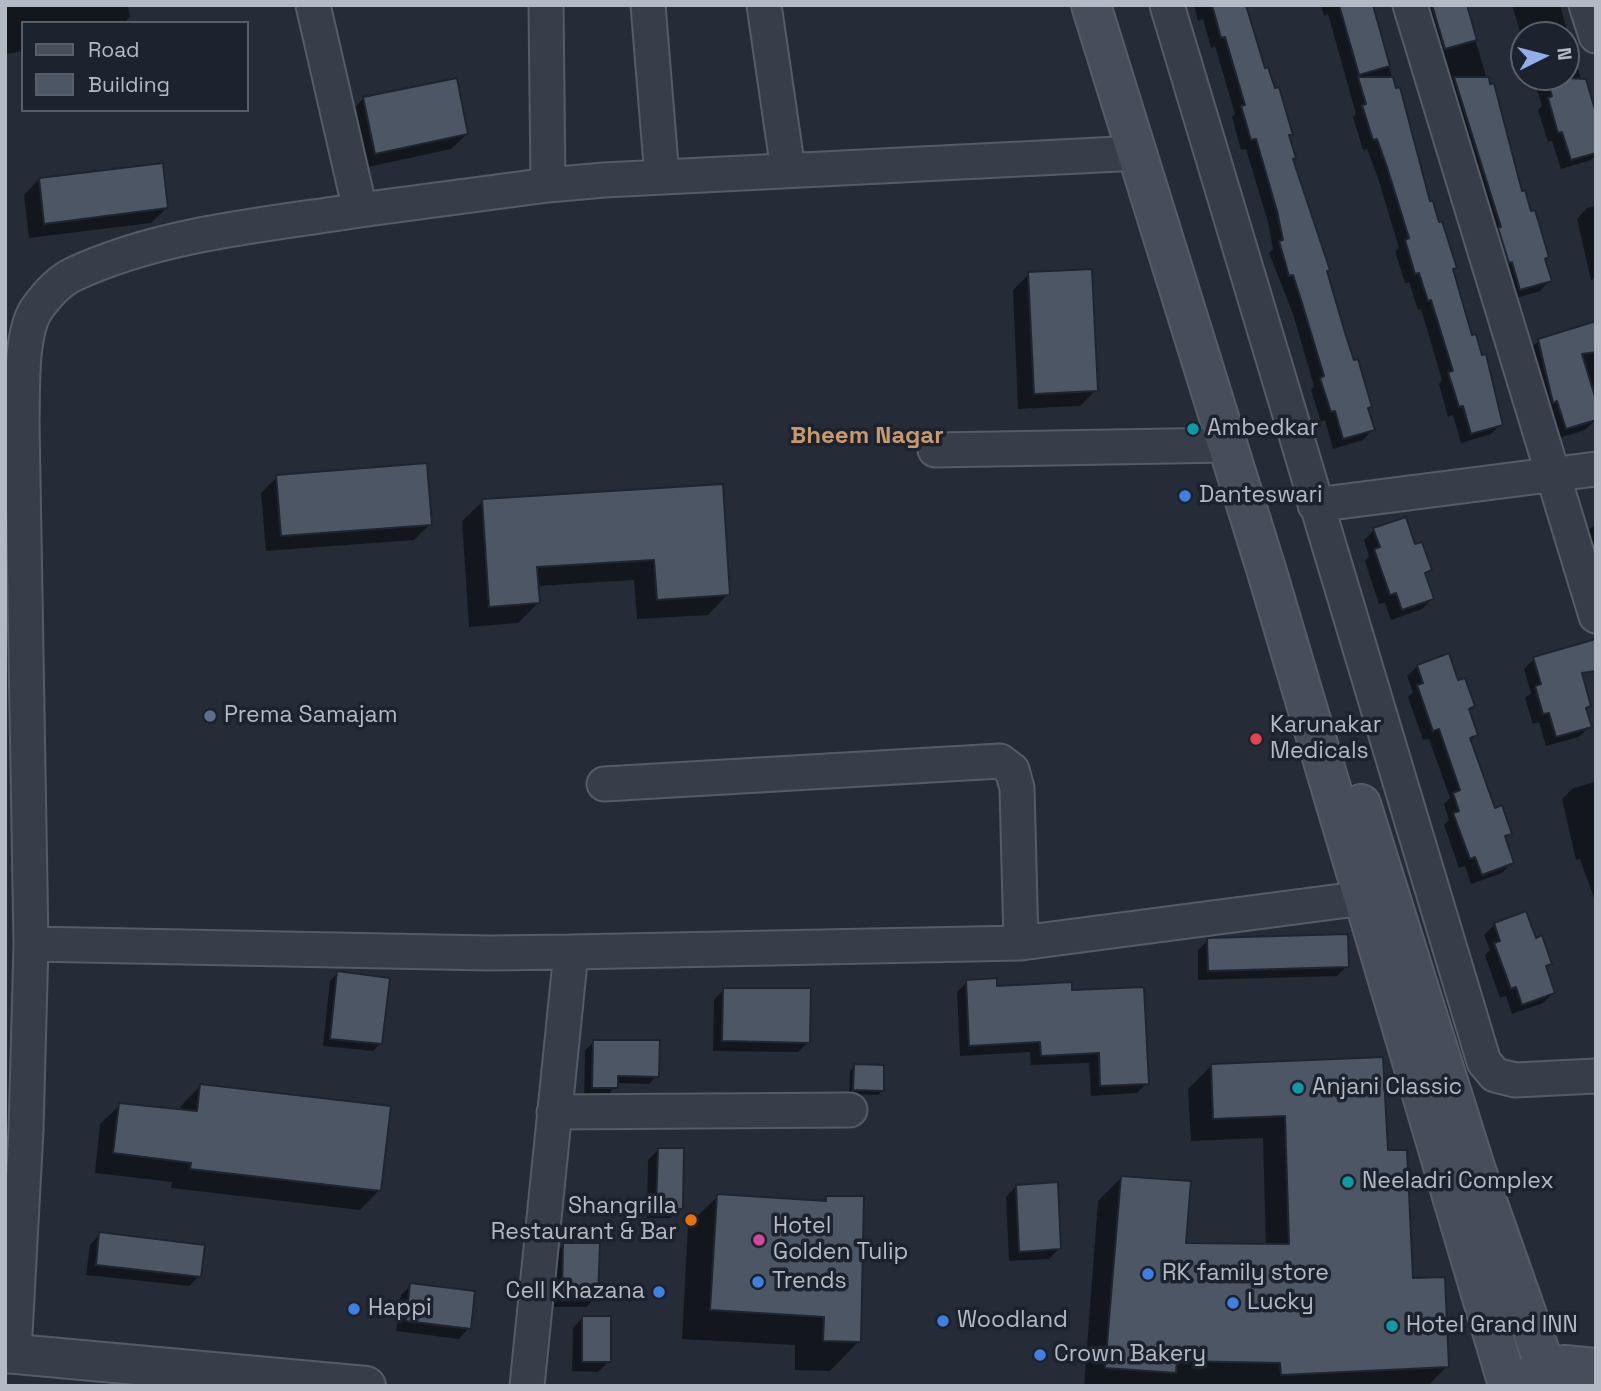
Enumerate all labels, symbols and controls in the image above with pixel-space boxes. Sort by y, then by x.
legend [21,21,248,112]
north arrow [1510,21,1580,91]
text: Road [88,36,140,63]
text: N [1551,46,1577,62]
text: Building [88,71,170,98]
place label: Ambedkar [1207,415,1319,443]
marker: Ambedkar [1185,421,1201,437]
district label: Bheem Nagar [790,422,944,450]
place label: Danteswari [1199,482,1323,510]
marker: Danteswari [1177,488,1193,504]
place label: Prema Samajam [224,702,398,730]
marker: Prema Samajam [202,708,218,724]
place label: Karunakar Medicals [1270,712,1381,766]
marker: Karunakar Medicals [1248,731,1264,747]
place label: Anjani Classic [1312,1074,1462,1102]
marker: Anjani Classic [1290,1080,1306,1096]
place label: Neeladri Complex [1362,1168,1554,1196]
marker: Neeladri Complex [1340,1174,1356,1190]
place label: Shangrilla Restaurant & Bar [491,1193,677,1247]
marker: Shangrilla Restaurant & Bar [683,1212,699,1228]
place label: Hotel Golden Tulip [773,1213,908,1267]
marker: Hotel Golden Tulip [751,1232,767,1248]
place label: RK family store [1162,1260,1329,1288]
marker: RK family store [1140,1266,1156,1282]
place label: Trends [772,1268,847,1296]
marker: Trends [750,1274,766,1290]
place label: Cell Khazana [506,1278,645,1306]
marker: Cell Khazana [651,1284,667,1300]
place label: Lucky [1247,1289,1314,1317]
place label: Happi [368,1295,432,1323]
marker: Lucky [1225,1295,1241,1311]
marker: Happi [346,1301,362,1317]
place label: Woodland [957,1307,1068,1335]
place label: Hotel Grand INN [1406,1312,1578,1340]
marker: Woodland [935,1313,951,1329]
marker: Hotel Grand INN [1384,1318,1400,1334]
place label: Crown Bakery [1054,1341,1206,1369]
marker: Crown Bakery [1032,1347,1048,1363]

